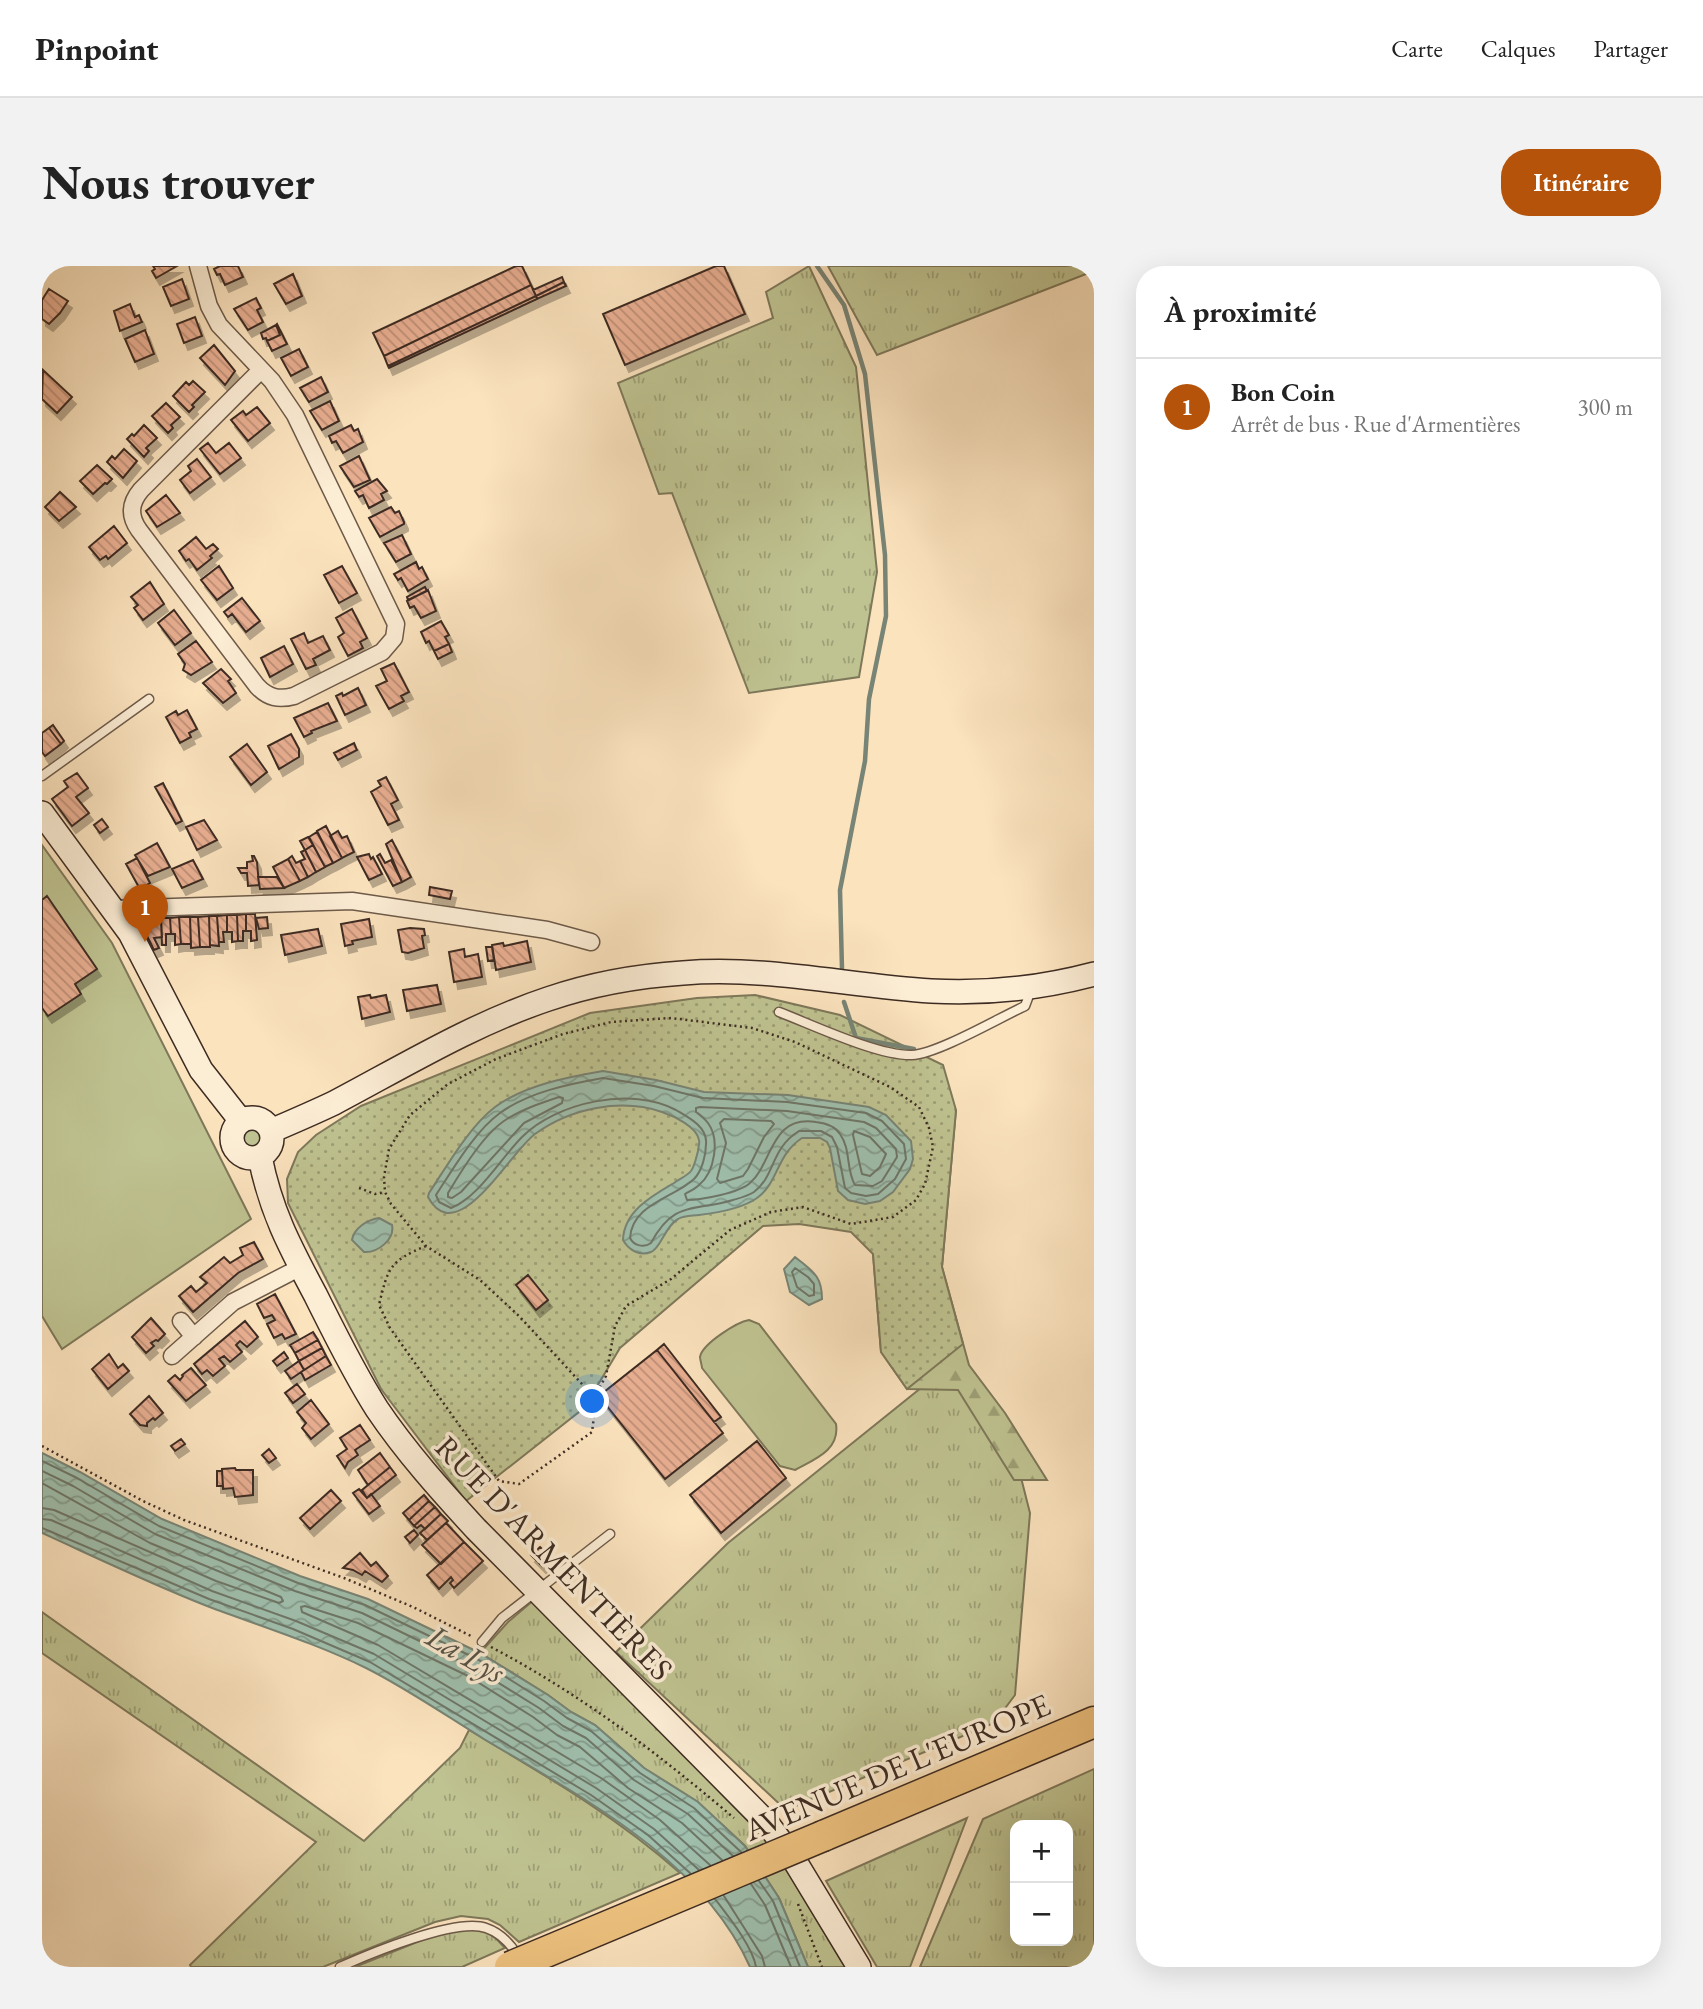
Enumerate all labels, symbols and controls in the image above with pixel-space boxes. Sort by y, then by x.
text: Pinpoint [35,27,158,70]
text: Carte [1391,33,1443,64]
text: Calques [1481,33,1555,64]
text: Partager [1593,33,1668,64]
button: Itinéraire [1501,149,1661,216]
text: Nous trouver [42,150,315,214]
text: À proximité [1164,292,1316,331]
text: Bon Coin [1231,375,1335,409]
text: 1 [1181,392,1193,422]
text: 300 m [1577,392,1633,422]
text: Arrêt de bus · Rue d'Armentières [1231,409,1520,439]
pin: 1 [122,884,168,942]
your location [575,1384,609,1418]
street label: RUE D'ARMENTIÈRES [426,1427,682,1689]
water label: La Lys [418,1613,514,1693]
street label: AVENUE DE L'EUROPE [736,1683,1057,1851]
map controls [1010,1820,1073,1946]
button: + [1010,1820,1073,1883]
button: − [1010,1883,1073,1946]

